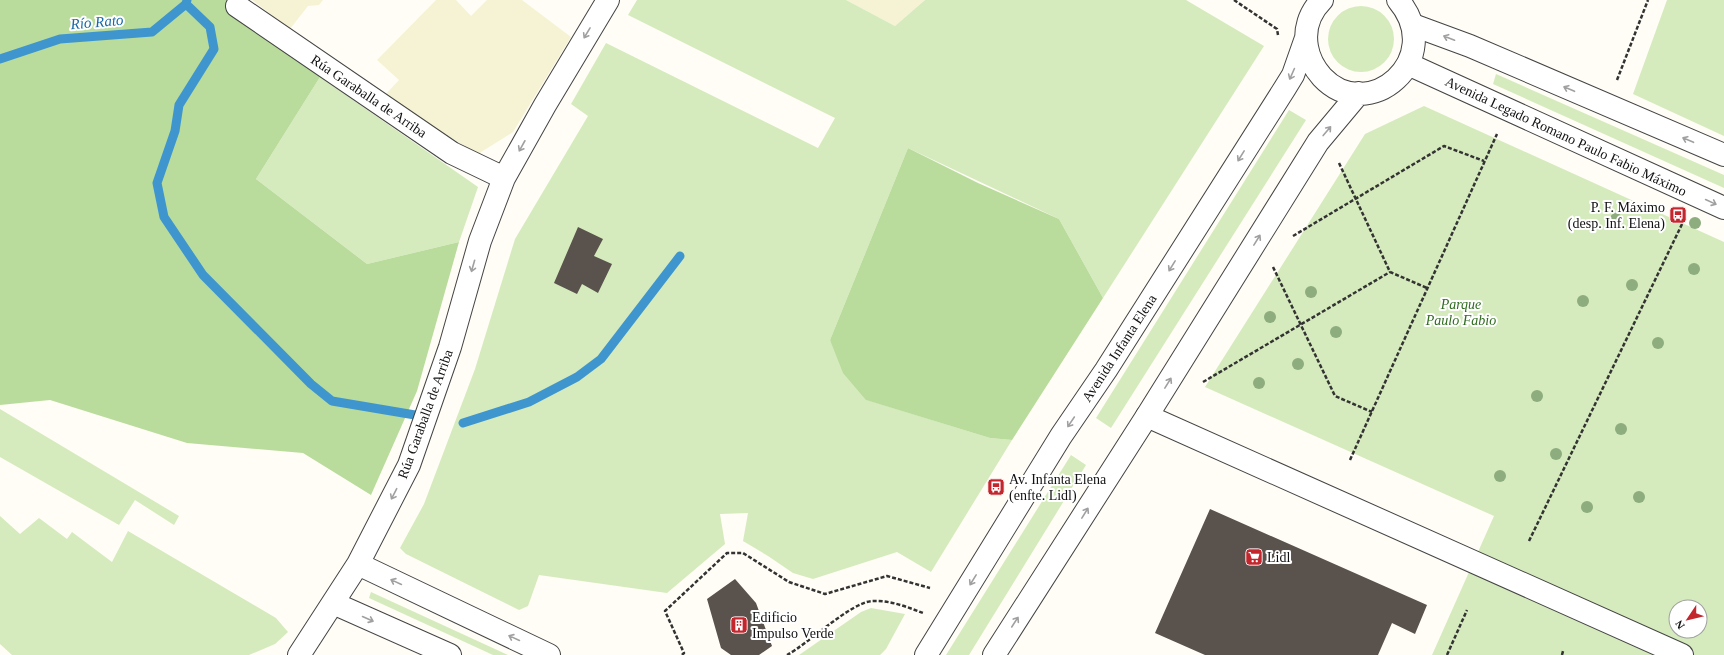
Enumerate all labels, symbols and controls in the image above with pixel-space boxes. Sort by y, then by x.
water label: Río Rato [69,12,125,32]
one-way arrow [583,27,591,38]
one-way arrow [1443,34,1455,42]
street label: Rúa Garaballa de Arriba [308,52,430,141]
one-way arrow [1288,68,1295,80]
street label: Avenida Legado Romano Paulo Fabio Máximo [1443,74,1689,199]
one-way arrow [1563,84,1575,92]
one-way arrow [1323,126,1332,136]
one-way arrow [1683,136,1695,143]
one-way arrow [518,140,525,152]
one-way arrow [1237,150,1245,161]
one-way arrow [1705,199,1717,206]
place label: P. F. Máximo (desp. Inf. Elena) [1568,200,1665,232]
bus stop icon: P. F. Máximo (desp. Inf. Elena) [1668,205,1688,225]
one-way arrow [1254,234,1262,246]
one-way arrow [469,259,476,272]
one-way arrow [1168,260,1176,271]
street label: Avenida Infanta Elena [1079,291,1160,405]
park label: Parque Paulo Fabio [1425,297,1496,328]
street label: Rúa Garaballa de Arriba [395,347,456,481]
one-way arrow [1164,377,1172,389]
one-way arrow [1067,416,1075,427]
place label: Av. Infanta Elena (enfte. Lidl) [1009,472,1107,504]
bus stop icon: Av. Infanta Elena (enfte. Lidl) [986,477,1006,497]
one-way arrow [390,488,397,500]
one-way arrow [1081,507,1089,518]
supermarket icon: Lidl [1244,547,1264,567]
place label: Lidl [1267,550,1290,565]
one-way arrow [969,574,977,586]
one-way arrow [391,578,403,585]
north arrow [1668,599,1708,639]
place label: Edificio Impulso Verde [752,610,834,641]
building icon: Edificio Impulso Verde [729,615,749,635]
one-way arrow [362,616,374,623]
one-way arrow [1012,616,1020,628]
text: N [1673,618,1687,631]
one-way arrow [508,634,520,641]

